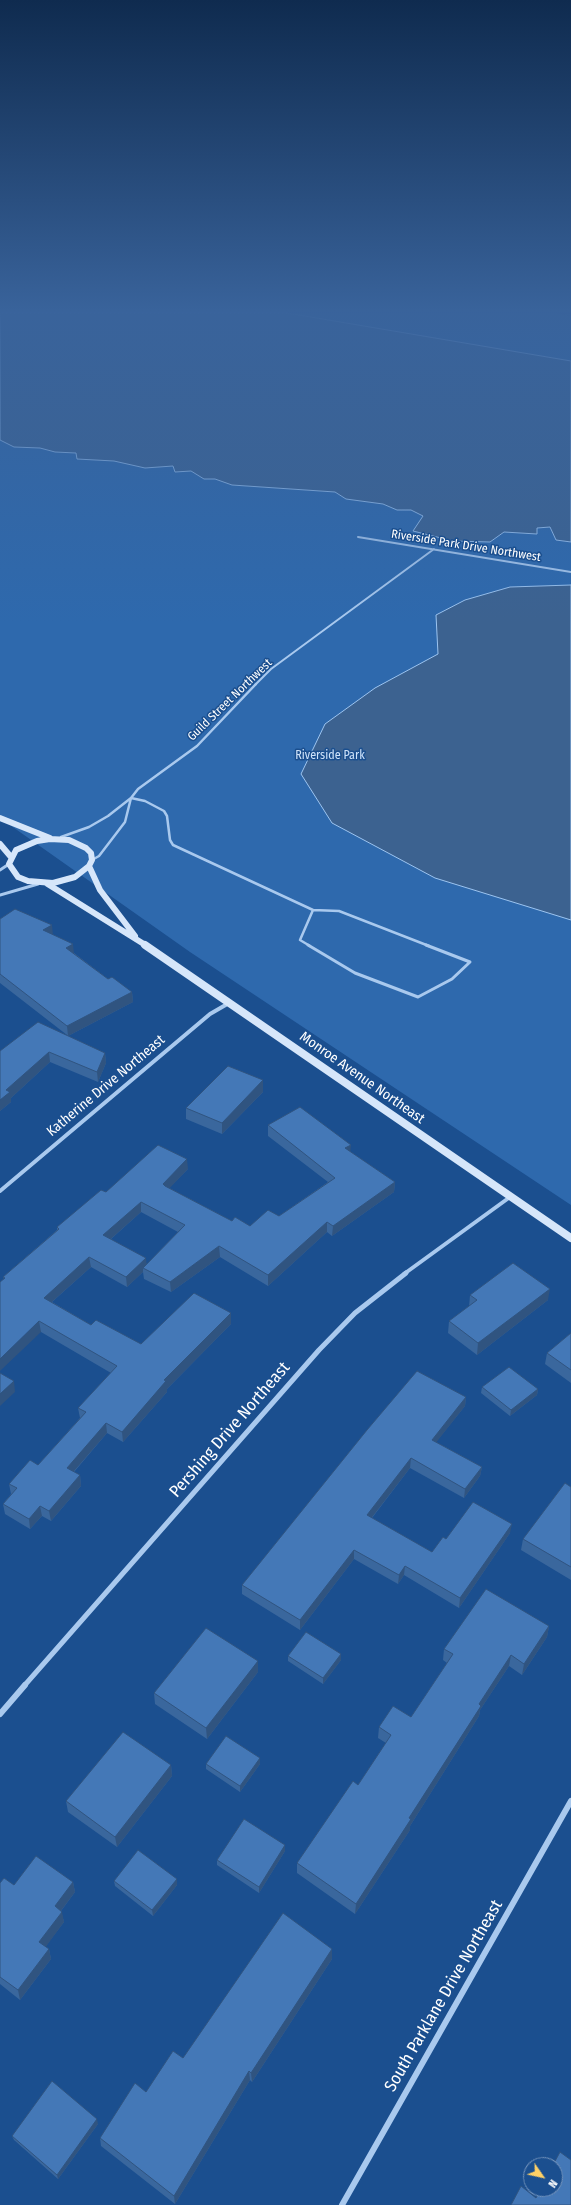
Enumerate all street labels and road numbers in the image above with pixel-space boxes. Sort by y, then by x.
street label: Riverside Park Drive Northwest [390,527,542,565]
street label: Guild Street Northwest [185,656,275,744]
street label: Monroe Avenue Northeast [296,1028,428,1128]
street label: Katherine Drive Northeast [44,1032,168,1140]
street label: Pershing Drive Northeast [166,1358,294,1502]
street label: South Parklane Drive Northeast [381,1896,507,2096]

